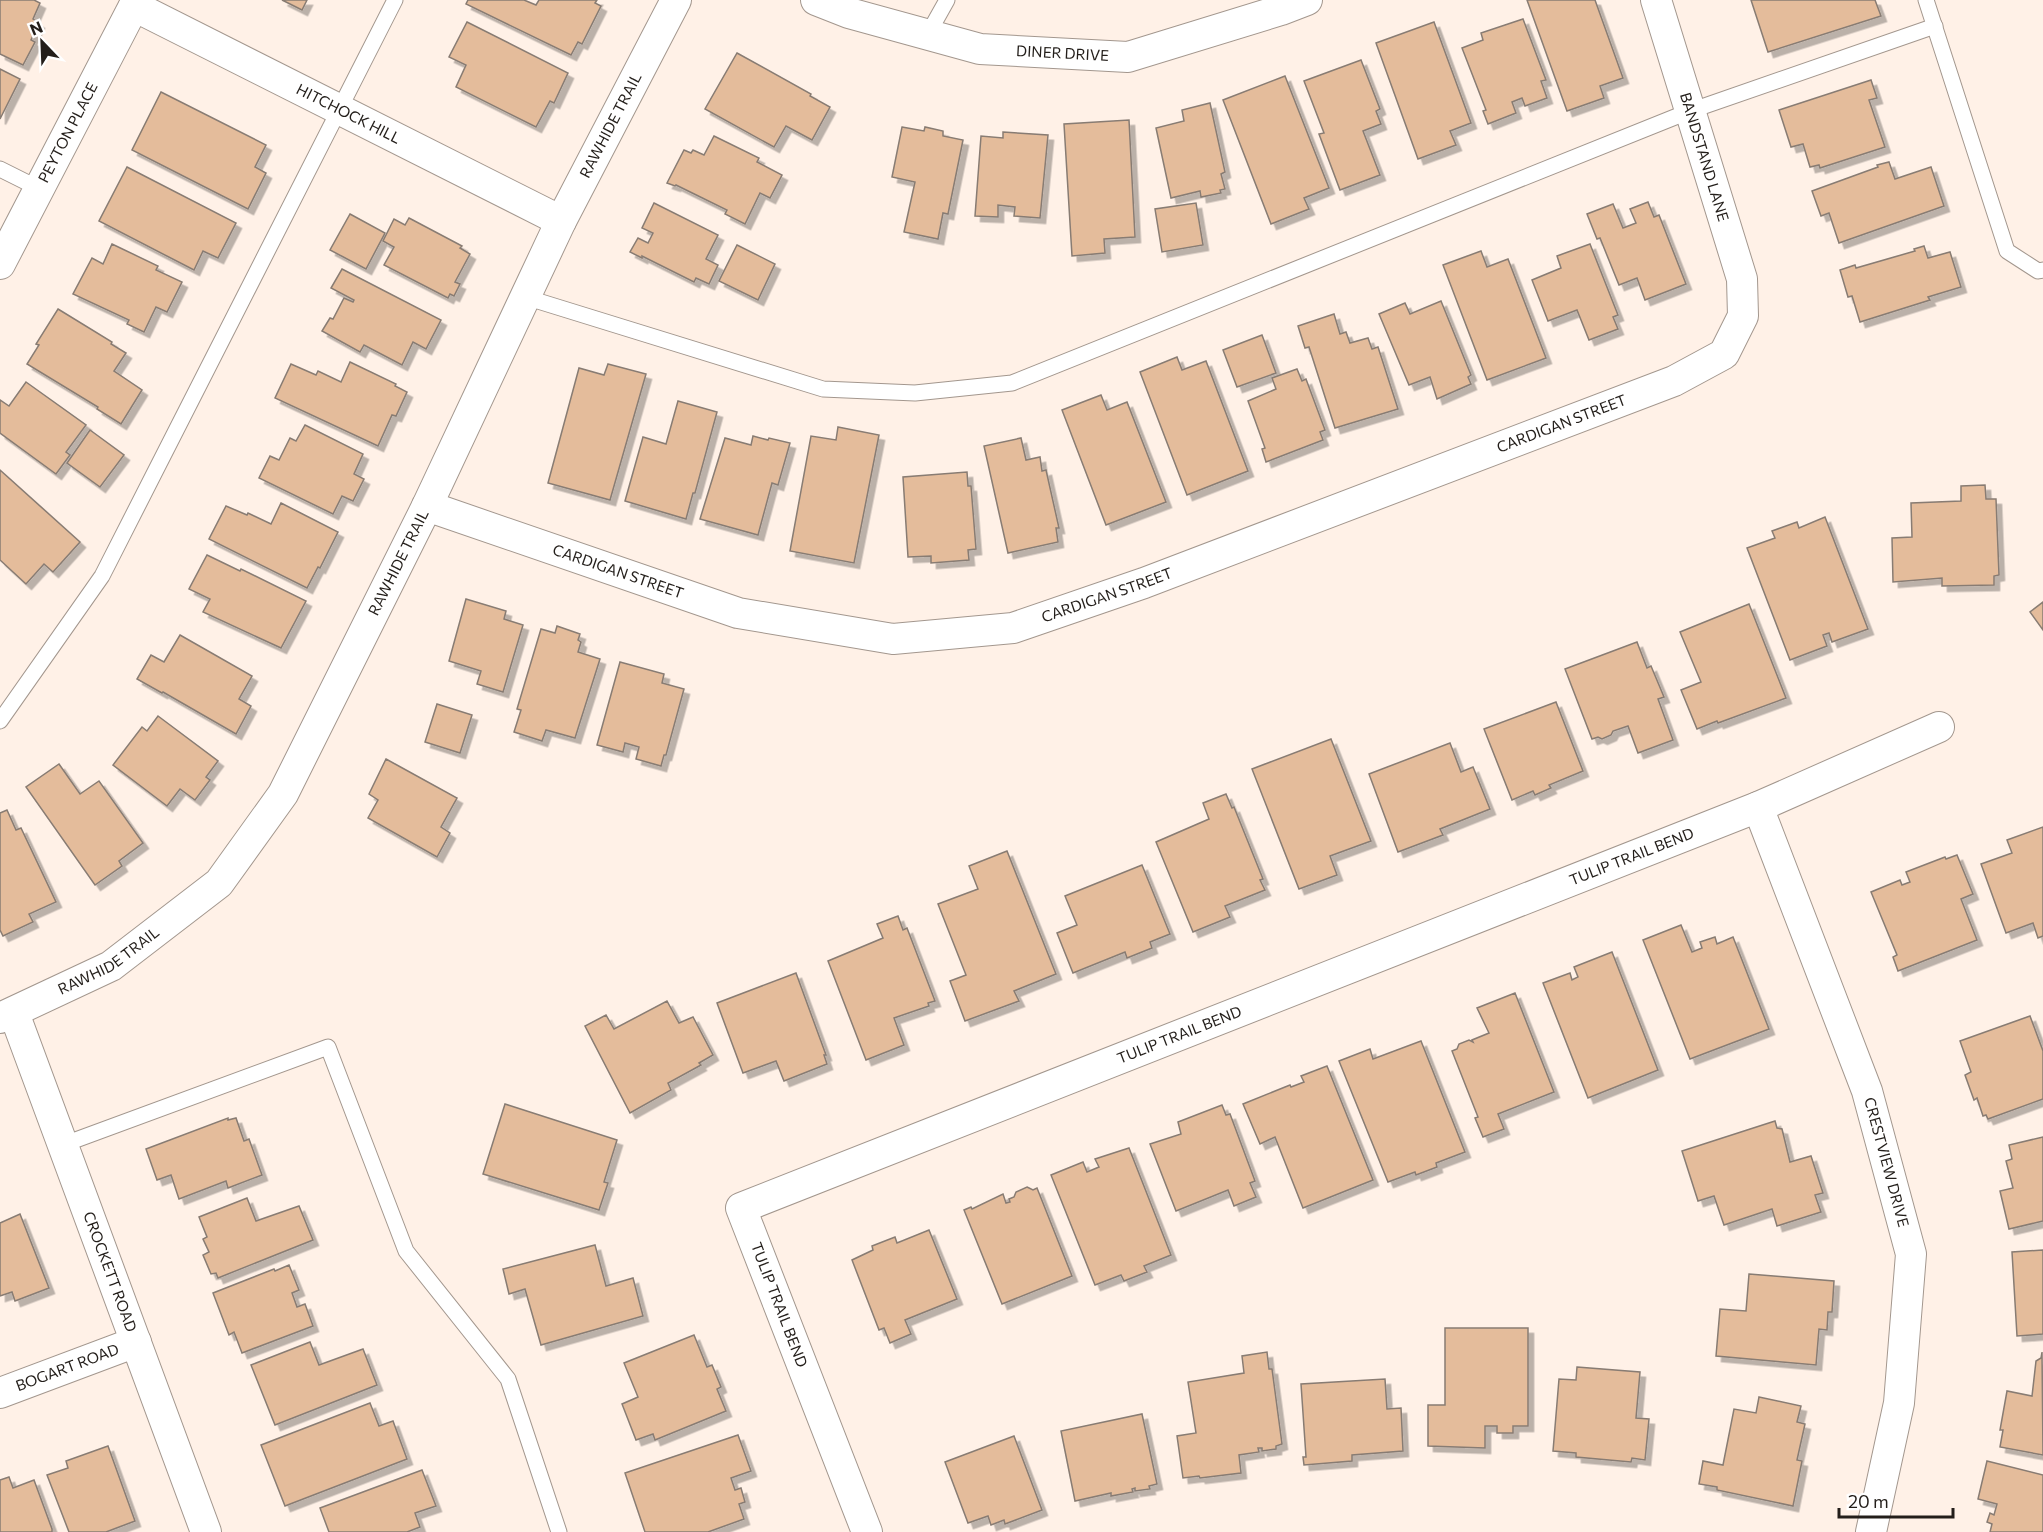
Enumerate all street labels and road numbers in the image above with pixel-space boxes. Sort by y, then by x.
street label: DINER DRIVE [1016,41,1110,64]
street label: RAWHIDE TRAIL [575,69,645,181]
street label: PEYTON PLACE [34,79,101,185]
street label: HITCHOCK HILL [294,79,404,147]
street label: BANDSTAND LANE [1677,90,1733,223]
street label: CARDIGAN STREET [1494,390,1629,456]
street label: RAWHIDE TRAIL [364,506,432,618]
street label: CARDIGAN STREET [551,540,687,602]
street label: CARDIGAN STREET [1039,563,1175,626]
street label: TULIP TRAIL BEND [1566,823,1696,889]
street label: RAWHIDE TRAIL [55,922,162,998]
street label: TULIP TRAIL BEND [1114,1002,1244,1067]
street label: CRESTVIEW DRIVE [1861,1095,1913,1229]
street label: CROCKETT ROAD [80,1209,141,1334]
street label: TULIP TRAIL BEND [748,1240,812,1370]
street label: BOGART ROAD [13,1339,121,1394]

